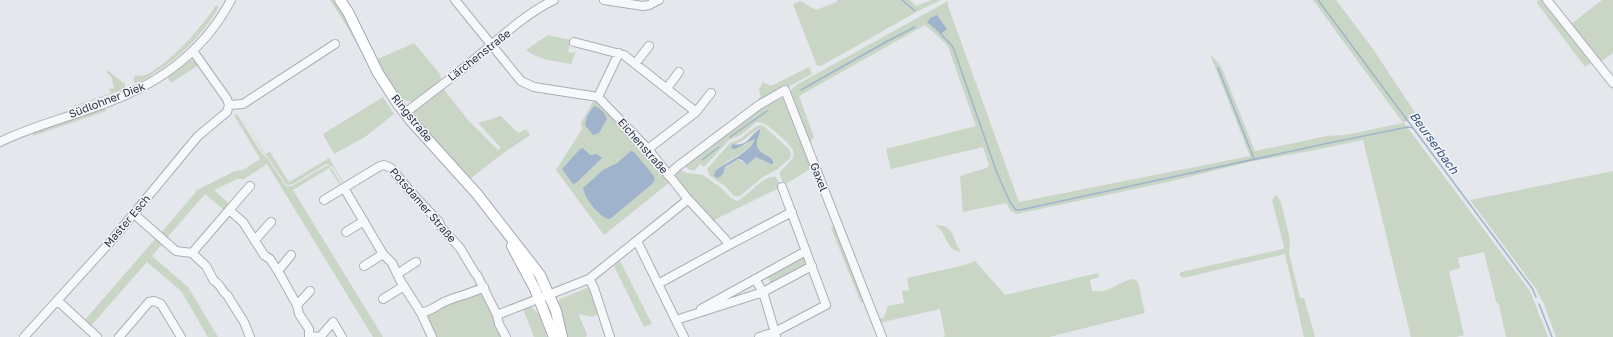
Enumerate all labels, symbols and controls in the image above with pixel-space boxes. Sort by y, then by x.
street label: Lärchenstraße [445,26,513,83]
street label: Südlohner Diek [67,79,147,120]
street label: Ringstraße [389,91,435,144]
water label: Beurserbach [1407,109,1462,177]
street label: Eichenstraße [616,115,671,176]
street label: Gaxel [808,161,831,193]
street label: Potsdamer Straße [387,165,459,245]
street label: Master Esch [101,192,152,250]

